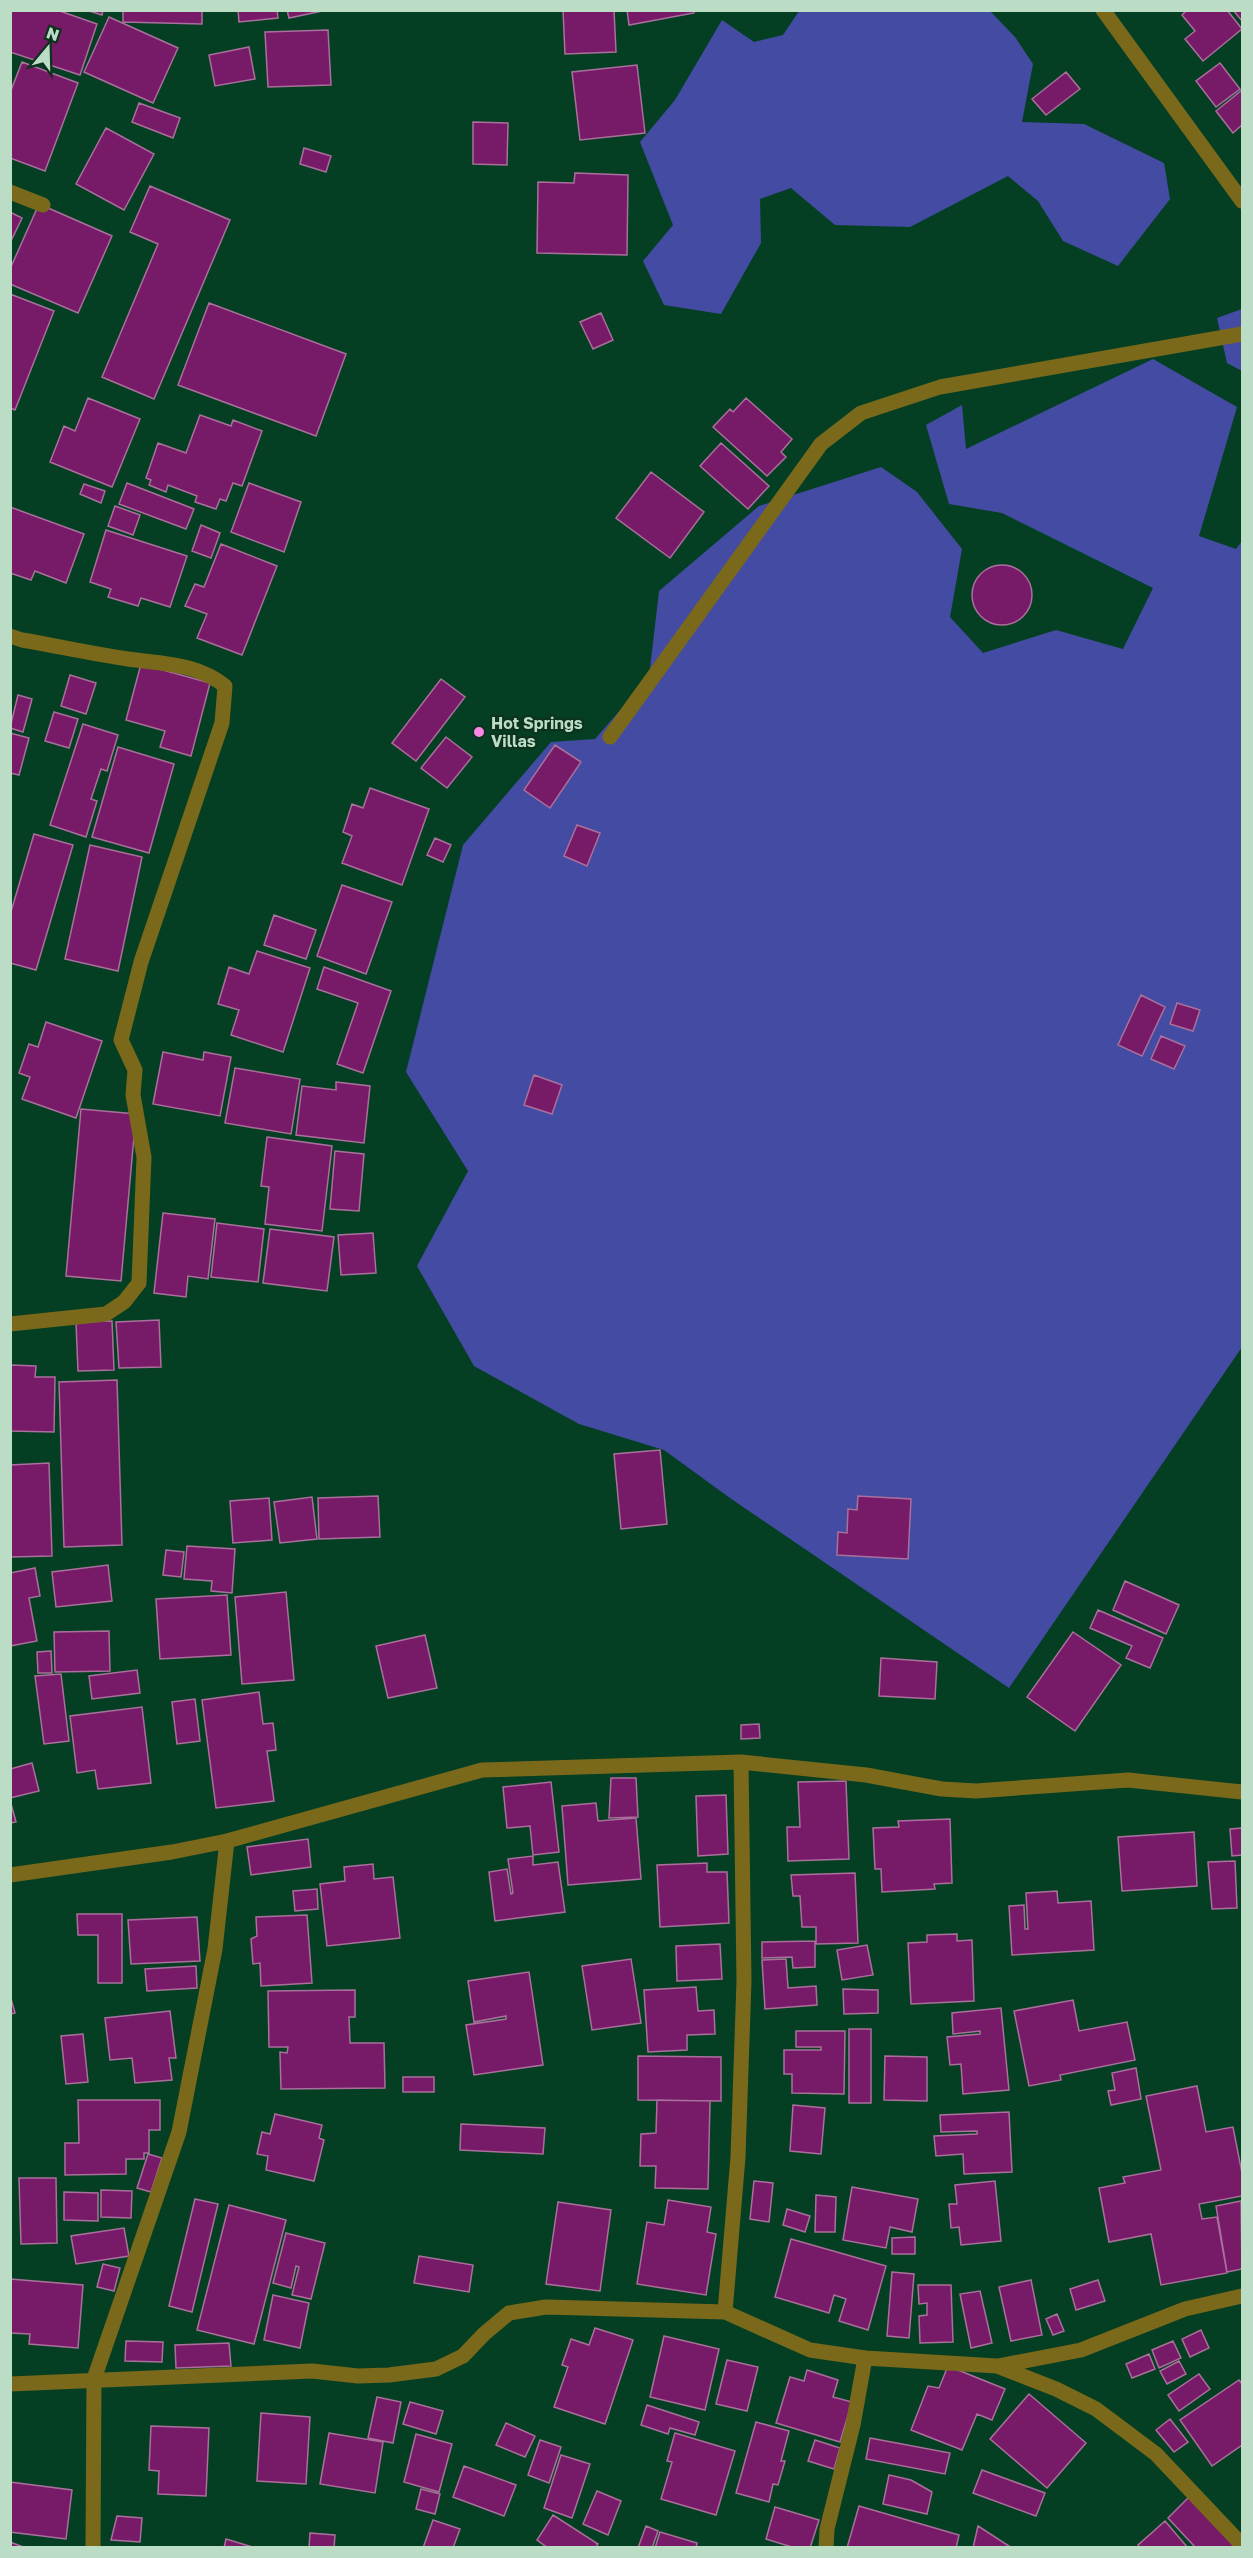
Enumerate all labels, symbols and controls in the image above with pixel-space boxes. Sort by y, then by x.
north arrow [18,18,78,78]
text: N [44,22,62,45]
place label: Hot Springs Villas [491,713,583,751]
marker: Hot Springs Villas [472,725,486,739]

